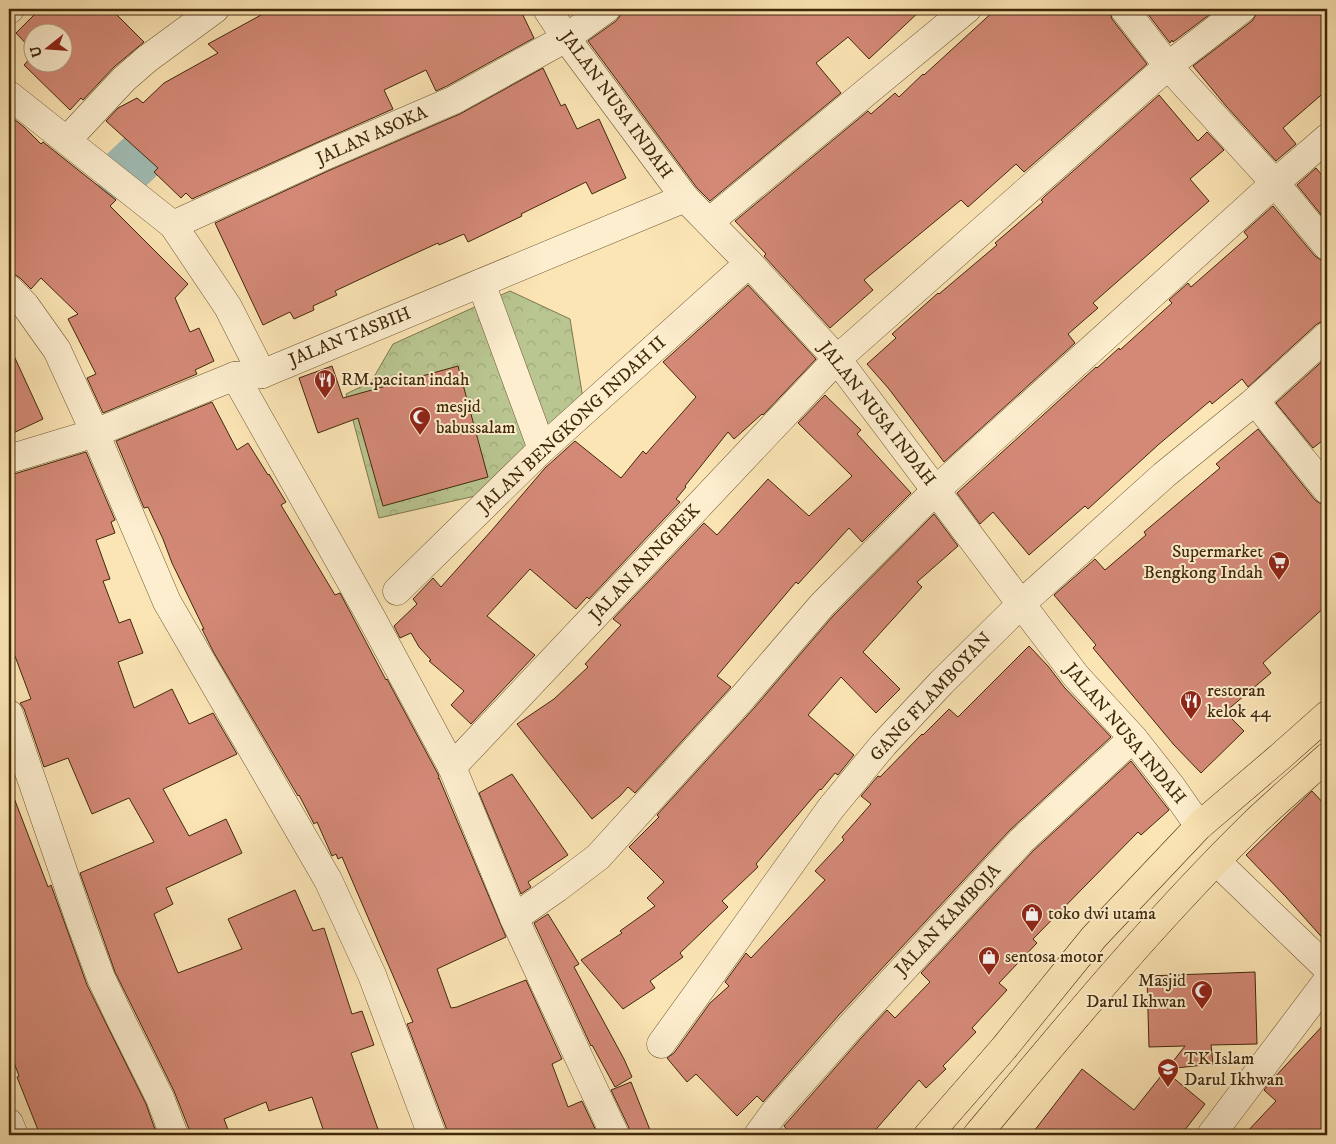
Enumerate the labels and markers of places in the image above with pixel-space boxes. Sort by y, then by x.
restaurant icon: RM.pacitan indah [313,368,337,399]
place label: RM.pacitan indah [341,369,470,391]
place label: mesjid babussalam [436,396,515,439]
mosque icon: mesjid babussalam [408,405,432,436]
place label: Supermarket Bengkong Indah [1144,541,1264,584]
supermarket icon: Supermarket Bengkong Indah [1267,550,1291,581]
place label: restoran kelok 44 [1207,680,1271,723]
restaurant icon: restoran kelok 44 [1179,689,1203,720]
shop icon: toko dwi utama [1020,902,1044,933]
place label: toko dwi utama [1048,903,1156,925]
shop icon: sentosa motor [977,945,1001,976]
place label: sentosa motor [1005,946,1103,968]
place label: Masjid Darul Ikhwan [1086,970,1187,1013]
mosque icon: Masjid Darul Ikhwan [1190,979,1214,1010]
place label: TK Islam Darul Ikhwan [1184,1048,1285,1091]
school or university icon: TK Islam Darul Ikhwan [1156,1057,1180,1088]

